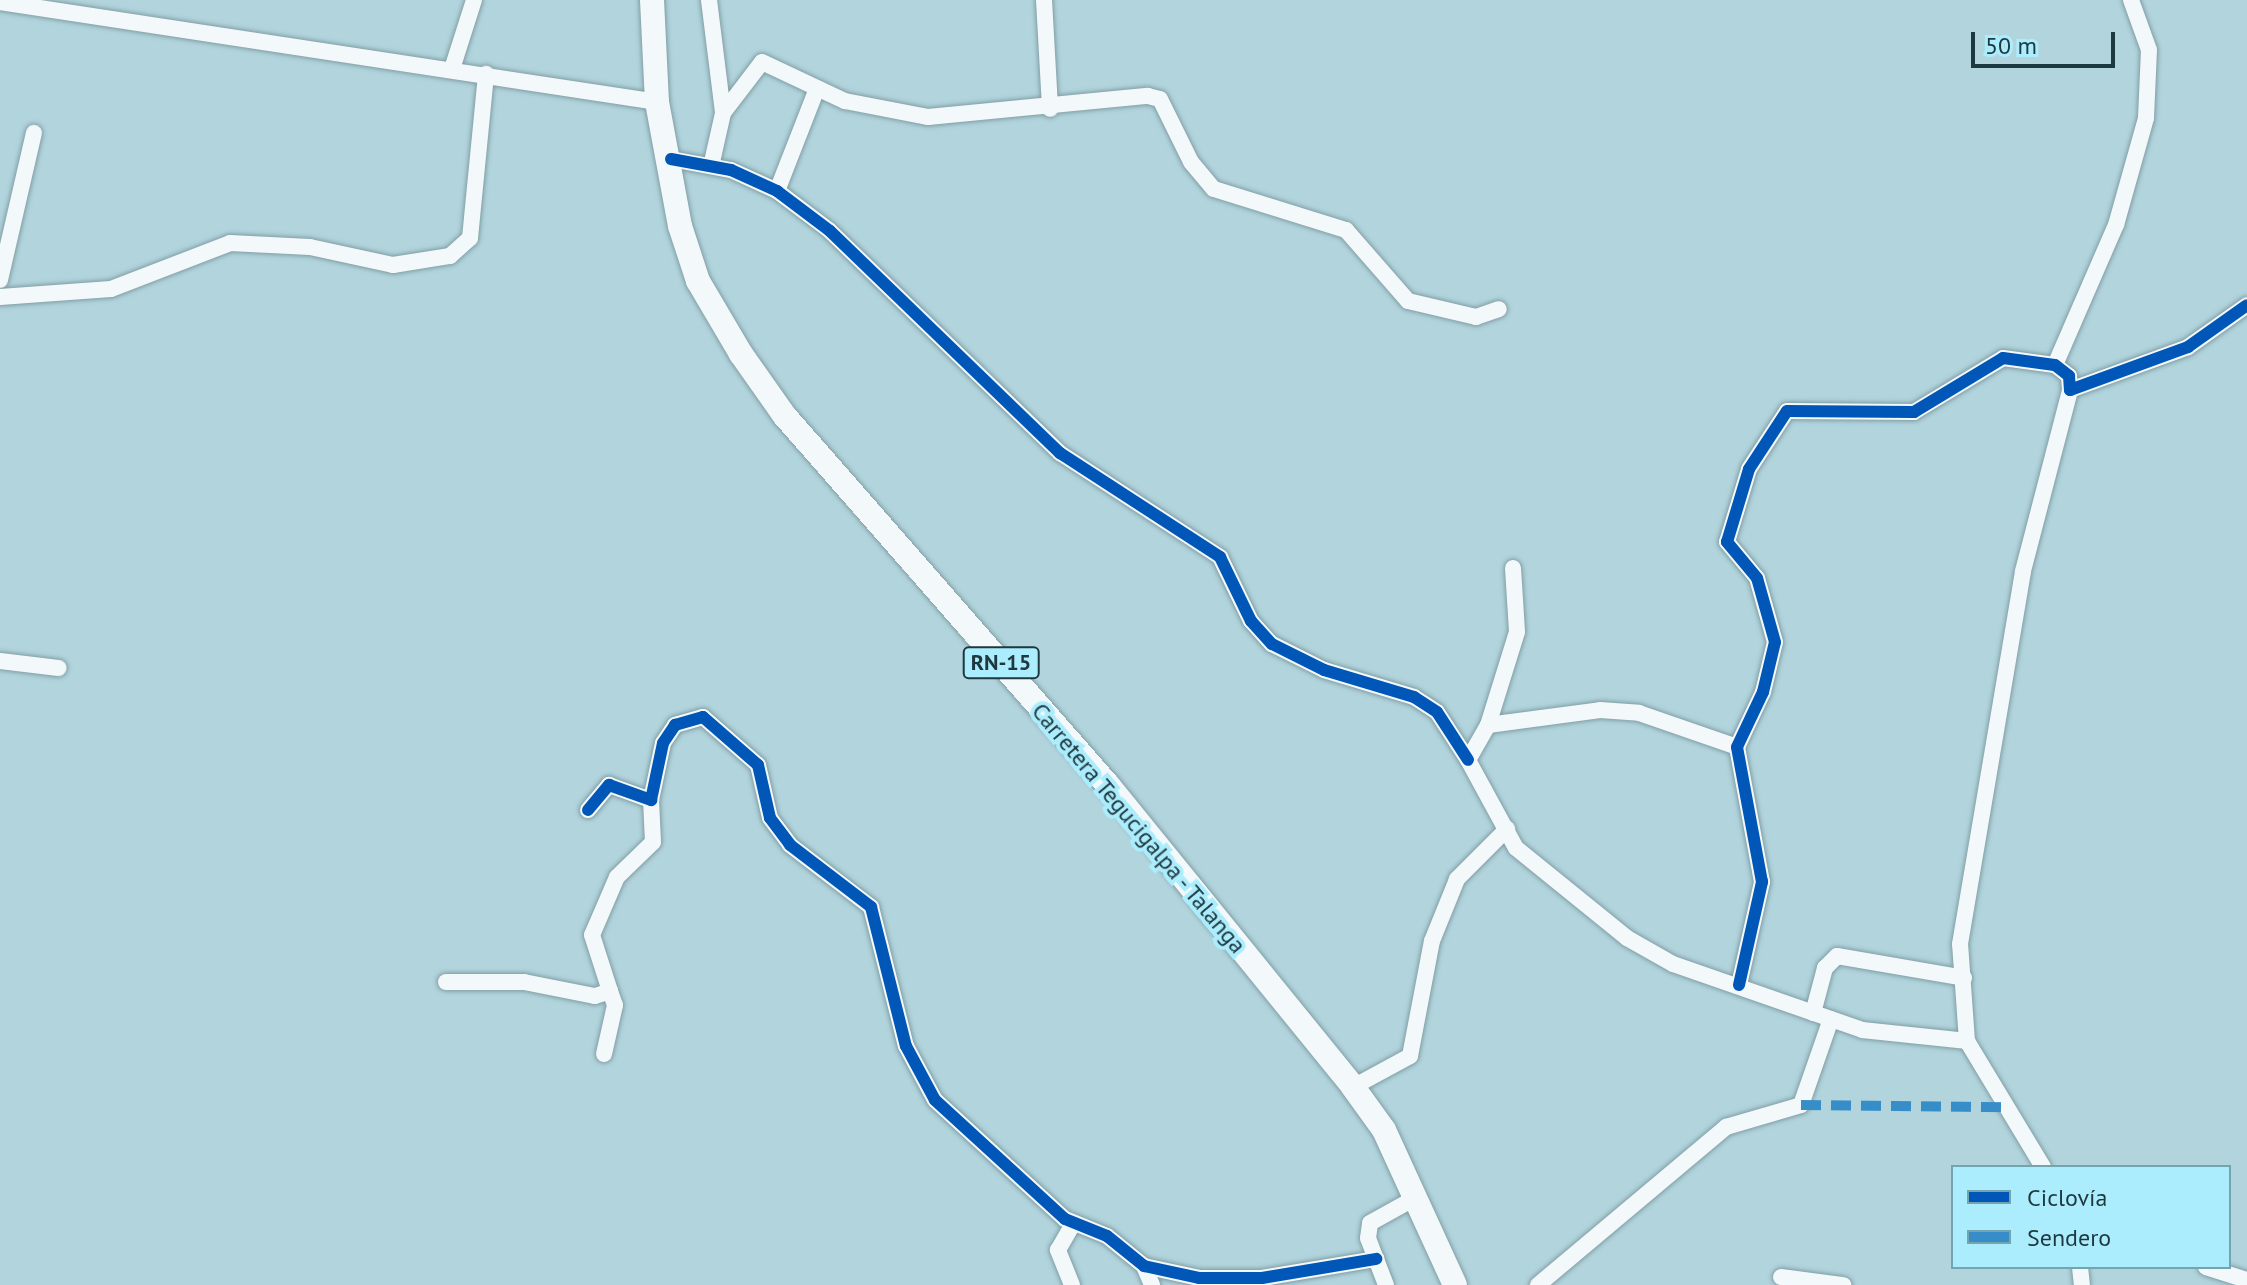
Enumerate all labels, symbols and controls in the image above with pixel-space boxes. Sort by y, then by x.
scale bar [1975,16,2119,66]
text: 50 m [1985,30,2037,61]
road number: RN-15 [961,645,1041,681]
street label: Carretera Tegucigalpa - Talanga [1024,695,1254,961]
legend [1951,1165,2231,1269]
text: Ciclovía [2027,1182,2107,1213]
text: Sendero [2027,1222,2111,1253]

